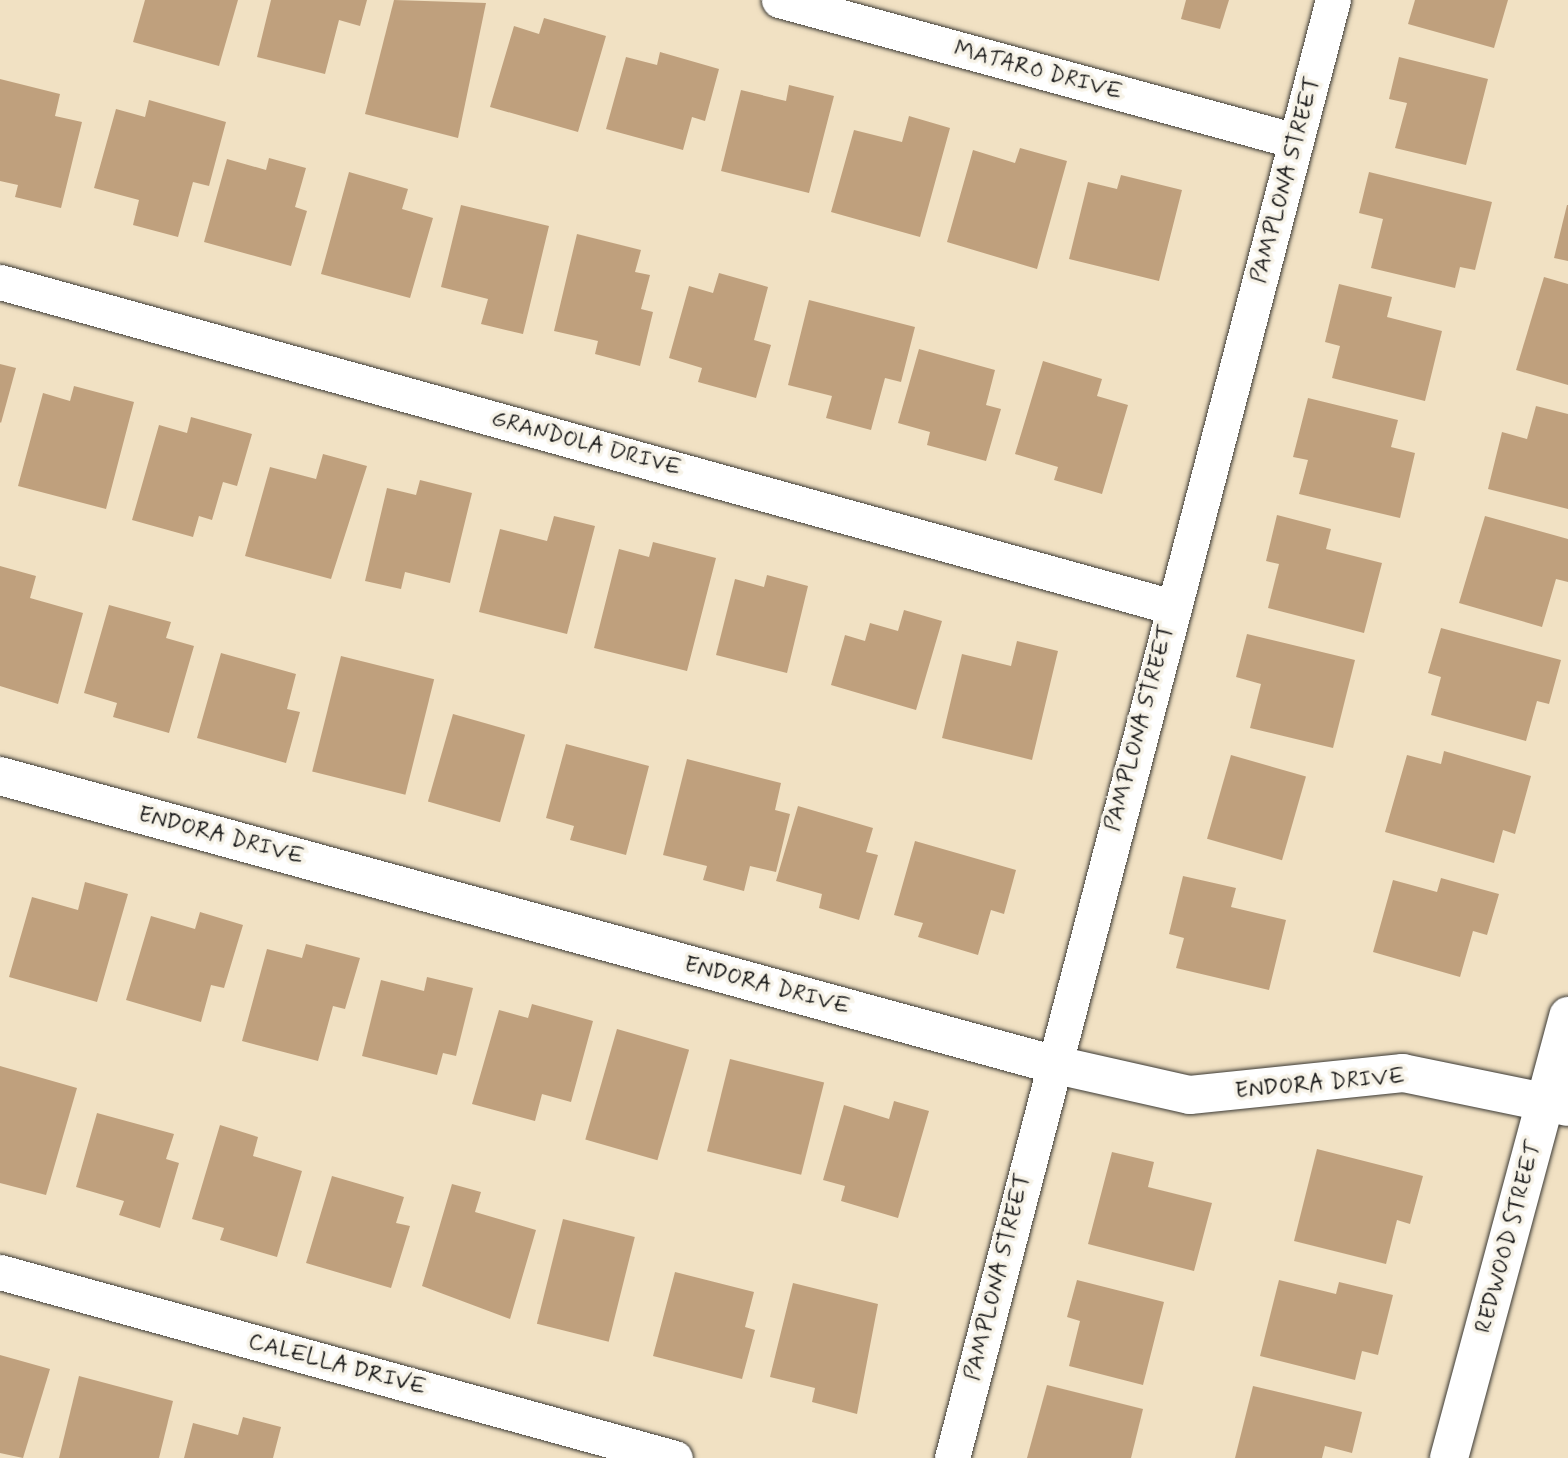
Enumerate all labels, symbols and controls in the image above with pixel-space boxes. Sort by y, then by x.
street label: MATARO DRIVE [951,35,1125,107]
street label: PAMPLONA STREET [1245,73,1327,287]
street label: GRANDOLA DRIVE [487,405,685,483]
street label: PAMPLONA STREET [1099,621,1181,835]
street label: ENDORA DRIVE [135,801,307,871]
street label: ENDORA DRIVE [681,951,853,1021]
street label: ENDORA DRIVE [1234,1063,1406,1105]
street label: REDWOOD STREET [1470,1137,1548,1337]
street label: PAMPLONA STREET [959,1169,1037,1385]
street label: CALELLA DRIVE [245,1328,429,1402]

